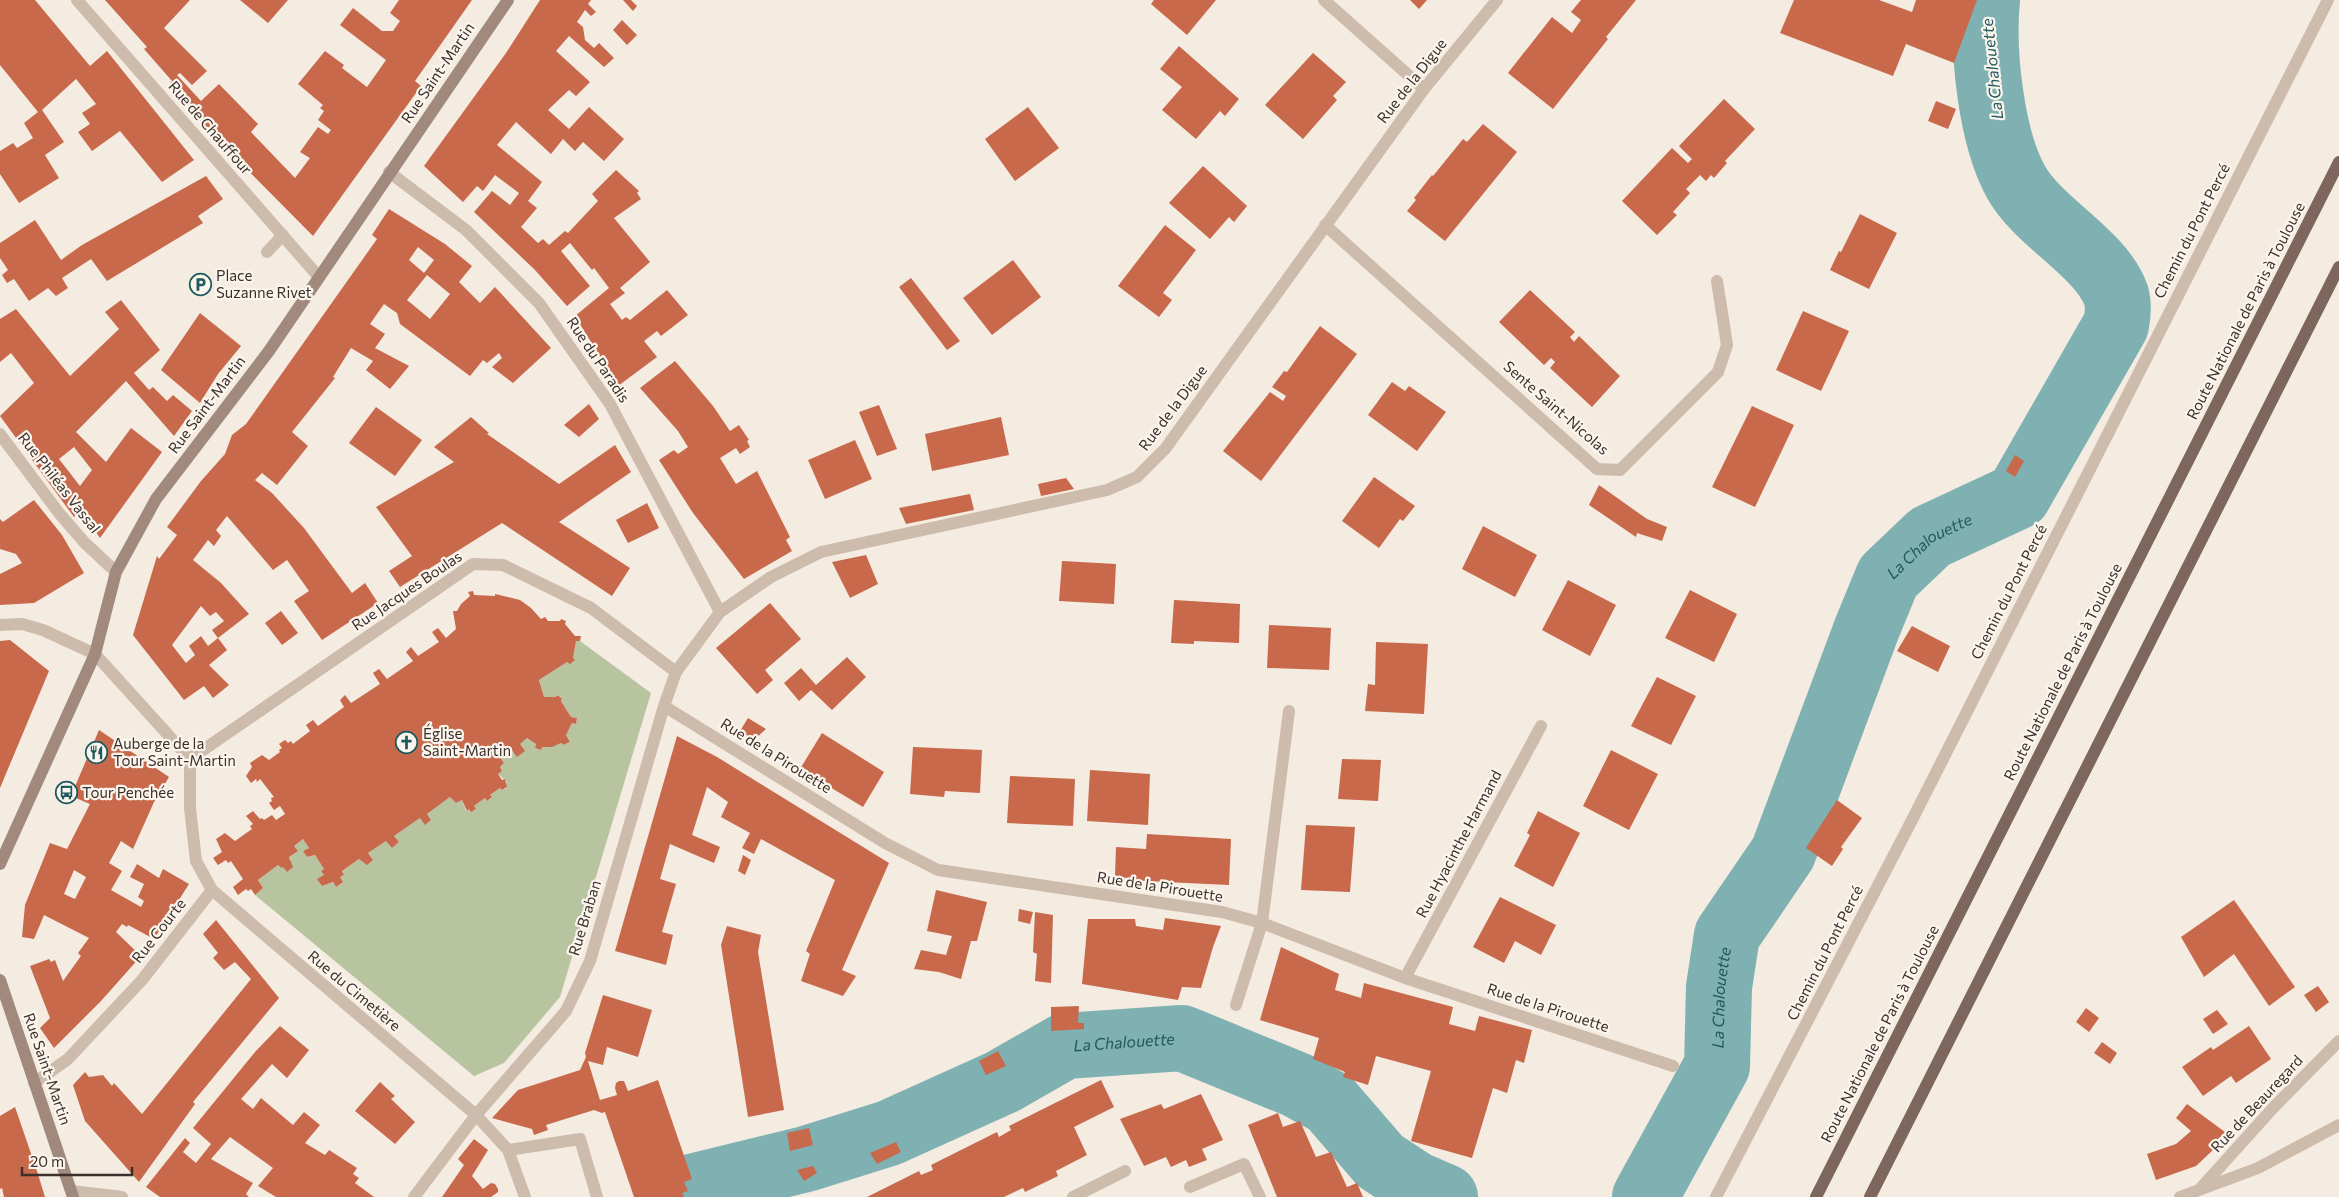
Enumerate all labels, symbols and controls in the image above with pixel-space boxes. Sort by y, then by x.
water label: La Chalouette [1977,17,2006,120]
street label: Rue Saint-Martin [397,19,477,126]
street label: Rue de la Digue [1373,34,1450,126]
street label: Rue de Chauffour [165,77,256,178]
street label: Chemin du Pont Percé [2149,160,2233,301]
street label: Route Nationale de Paris à Toulouse [2182,199,2308,422]
place label: Place Suzanne Rivet [216,266,312,301]
parking icon: Place Suzanne Rivet [188,273,212,297]
street label: Rue du Paradis [564,313,634,406]
street label: Rue Saint-Martin [164,352,249,457]
street label: Sente Saint-Nicolas [1500,357,1613,458]
street label: Rue de la Digue [1134,361,1210,454]
street label: Rue Philéas Vassal [15,428,105,536]
water label: La Chalouette [1882,509,1975,582]
street label: Chemin du Pont Percé [1966,521,2050,662]
street label: Rue Jacques Boulas [348,547,465,634]
street label: Route Nationale de Paris à Toulouse [1999,560,2125,783]
street label: Rue de la Pirouette [718,714,835,797]
place label: Église Saint-Martin [423,723,511,759]
church icon: Église Saint-Martin [395,731,419,755]
place label: Auberge de la Tour Saint-Martin [113,734,236,769]
restaurant icon: Auberge de la Tour Saint-Martin [85,741,109,765]
street label: Rue Hyacinthe Harmand [1412,767,1505,920]
bus stop icon: Tour Penchée [54,781,78,805]
place label: Tour Penchée [82,783,174,801]
street label: Rue de la Pirouette [1096,867,1225,905]
street label: Rue Braban [564,878,604,958]
street label: Chemin du Pont Percé [1782,882,1866,1023]
street label: Rue Courte [128,895,189,966]
street label: Route Nationale de Paris à Toulouse [1816,922,1942,1145]
water label: La Chalouette [1707,945,1734,1048]
street label: Rue du Cimetière [305,946,405,1034]
street label: Rue de la Pirouette [1485,979,1612,1035]
street label: Rue Saint-Martin [20,1010,76,1127]
water label: La Chalouette [1073,1028,1176,1054]
street label: Rue de Beauregard [2207,1051,2306,1156]
scale bar [22,1144,132,1176]
text: 20 m [30,1152,64,1170]

